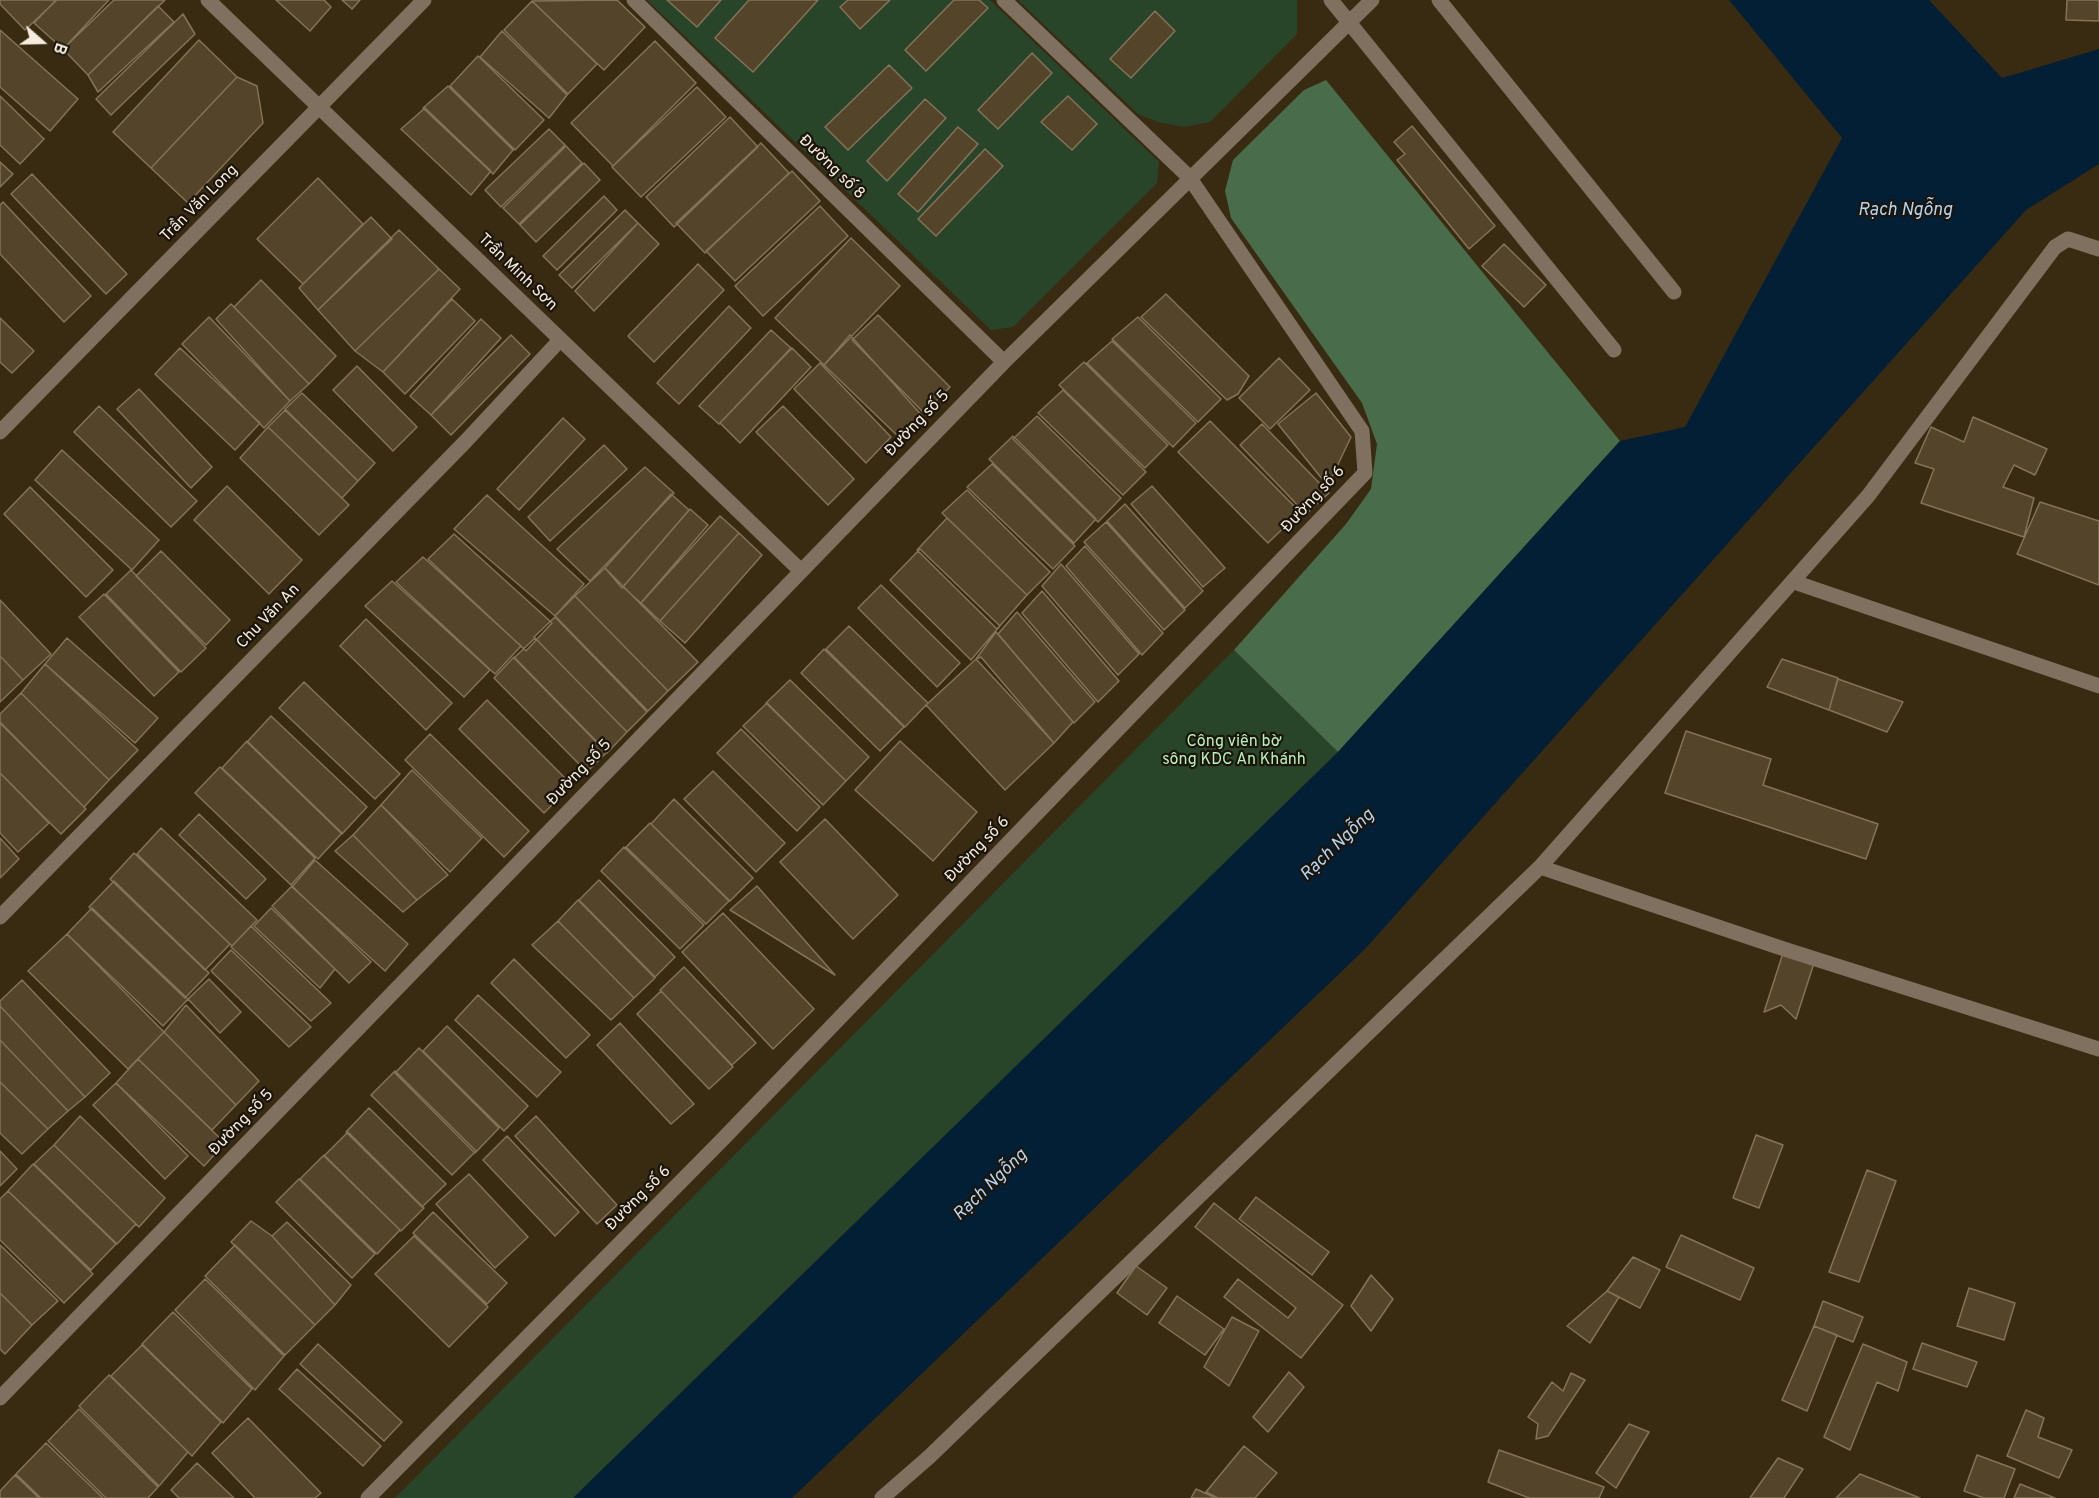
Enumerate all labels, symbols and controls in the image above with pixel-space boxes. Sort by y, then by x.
north arrow [12,12,72,72]
text: B [48,40,70,57]
street label: Đường số 8 [794,132,868,204]
street label: Trần Văn Long [157,161,243,247]
water label: Rạch Ngỗng [1858,200,1952,222]
street label: Trần Minh Sơn [473,230,561,316]
street label: Đường số 5 [882,387,954,461]
street label: Đường số 6 [1278,463,1350,537]
street label: Chu Văn An [233,581,305,653]
park label: Công viên bờ sông KDC An Khánh [1162,733,1306,771]
street label: Đường số 5 [544,736,616,810]
water label: Rạch Ngỗng [1297,805,1379,887]
street label: Đường số 6 [942,813,1014,887]
street label: Đường số 5 [206,1086,278,1160]
water label: Rạch Ngỗng [950,1145,1032,1227]
street label: Đường số 6 [602,1162,676,1236]

